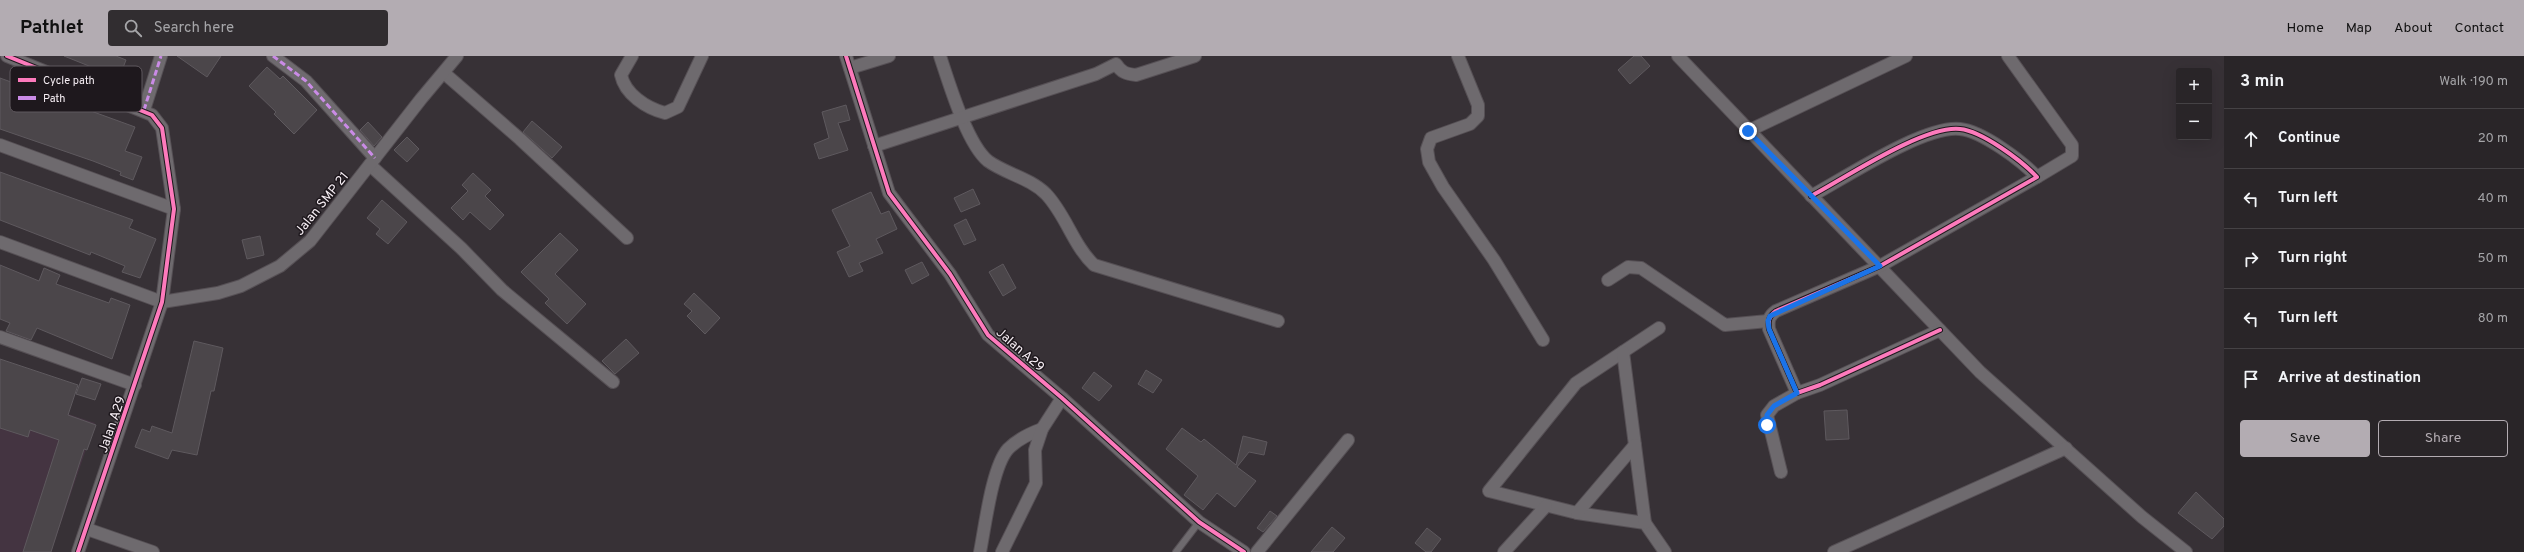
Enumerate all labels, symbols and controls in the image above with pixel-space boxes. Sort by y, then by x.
search box [108,10,388,46]
text: Pathlet [20,16,84,40]
icon: search [122,17,144,39]
text: Search here [154,19,234,38]
text: Home [2287,20,2324,37]
text: Map [2346,20,2372,37]
text: About [2394,20,2433,37]
text: Contact [2455,20,2504,37]
legend [10,66,142,112]
map controls [2176,68,2212,140]
button: + [2176,68,2212,104]
text: 3 min [2240,71,2284,93]
text: Cycle path [43,74,95,88]
text: Walk · 190 m [2439,74,2508,90]
text: Path [43,92,65,106]
button: − [2176,104,2212,140]
route end [1739,122,1757,140]
icon: ahead [2240,128,2262,150]
text: Continue [2278,129,2340,148]
text: 20 m [2478,131,2508,147]
street label: Jalan SMP 21 [292,169,353,239]
icon: left [2240,188,2262,210]
text: Turn left [2278,189,2338,208]
text: 40 m [2478,191,2508,207]
icon: right [2240,248,2262,270]
text: Turn right [2278,249,2347,268]
text: 50 m [2478,251,2508,267]
icon: left [2240,308,2262,330]
text: Turn left [2278,309,2338,328]
text: 80 m [2478,311,2508,327]
street label: Jalan A29 [992,325,1047,376]
icon: arrive [2240,368,2262,390]
text: Arrive at destination [2278,369,2421,388]
street label: Jalan A29 [96,394,130,455]
route start [1758,416,1776,434]
button: Save [2240,420,2370,457]
button: Share [2378,420,2508,457]

